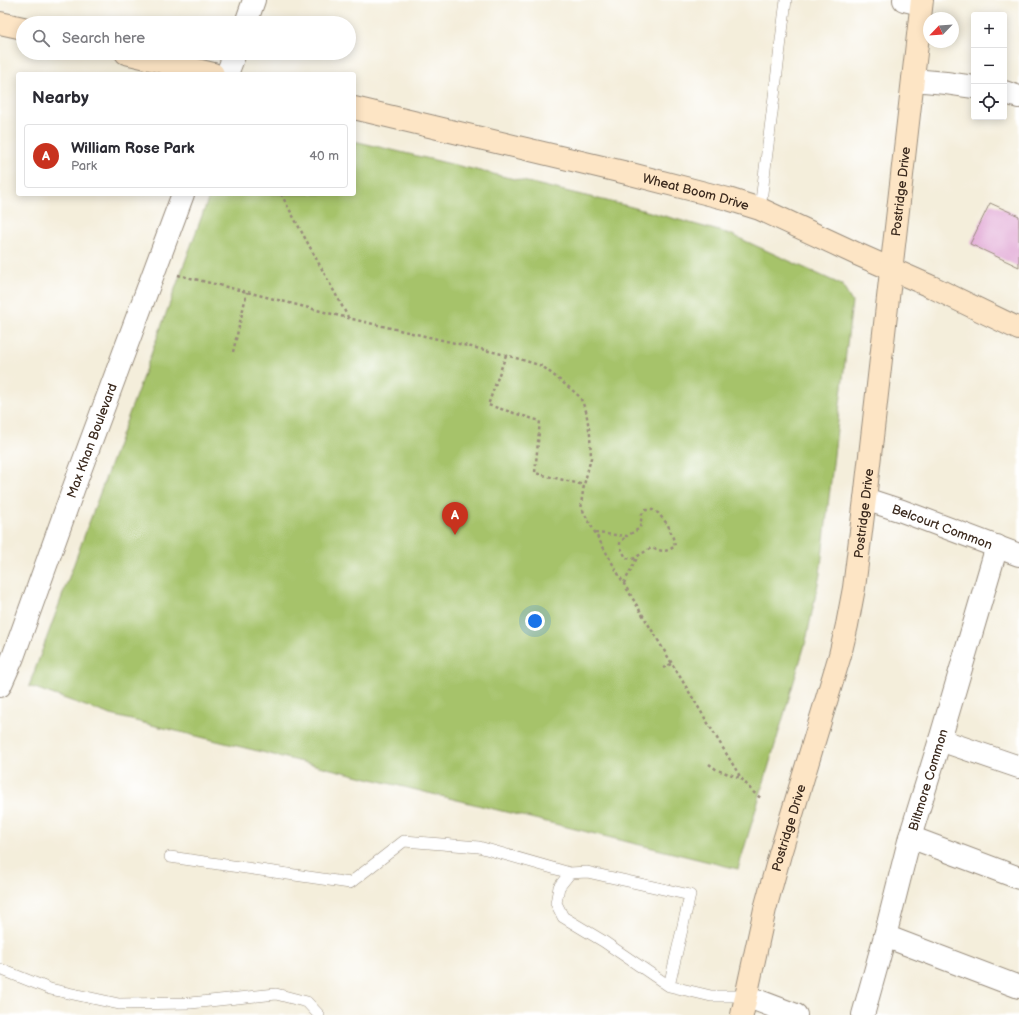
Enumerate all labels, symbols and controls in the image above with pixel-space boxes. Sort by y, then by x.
north arrow [923,12,959,48]
map controls [971,12,1007,120]
button: + [971,12,1007,48]
search box [16,16,356,60]
icon: search [30,27,52,49]
text: Search here [62,29,145,48]
button: − [971,48,1007,84]
button: locate [971,84,1007,120]
text: Nearby [32,88,89,108]
text: William Rose Park [71,139,195,158]
street label: Postridge Drive [888,146,914,237]
text: A [42,148,50,164]
text: 40 m [309,148,339,164]
text: Park [71,158,97,174]
street label: Wheat Boom Drive [641,170,751,214]
street label: Max Khan Boulevard [64,381,121,500]
street label: Postridge Drive [851,468,877,559]
street label: Belcourt Common [890,501,994,553]
pin: A [442,502,468,535]
your location [525,611,545,631]
street label: Biltmore Common [905,727,952,833]
street label: Postridge Drive [769,782,810,873]

